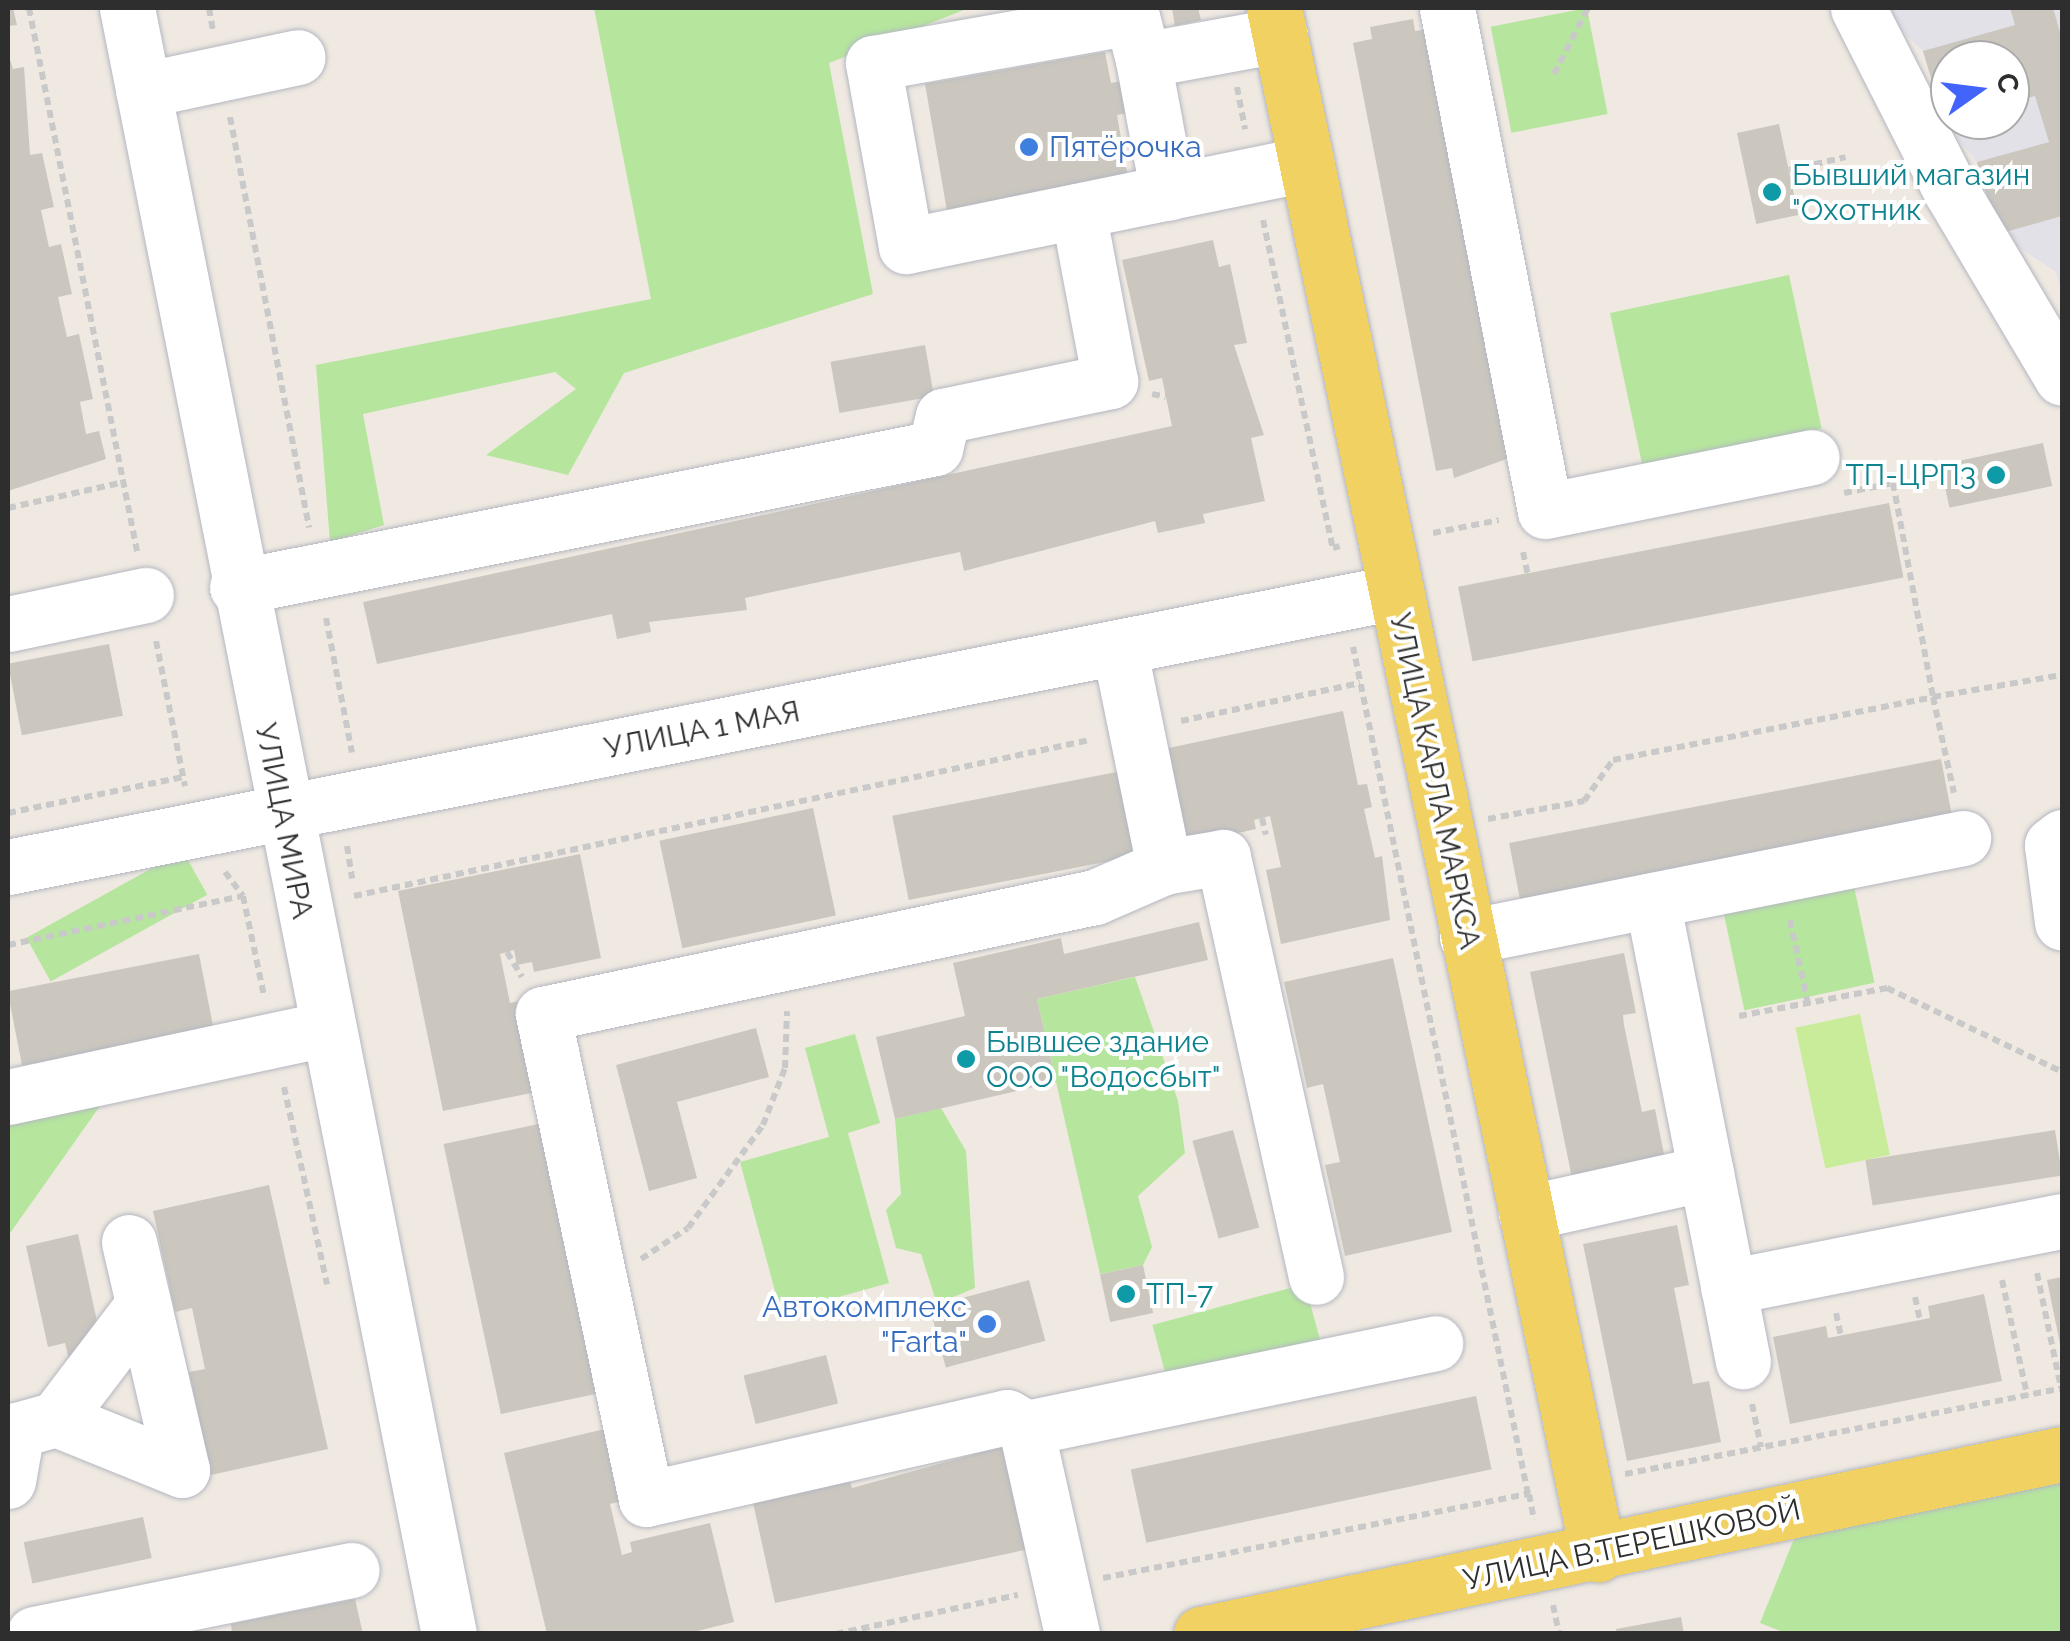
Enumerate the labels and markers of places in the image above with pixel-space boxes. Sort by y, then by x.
place label: Пятёрочка [1049,129,1202,165]
marker: Пятёрочка [1018,136,1040,158]
place label: Бывший магазин "Охотник [1792,157,2030,228]
marker: Бывший магазин "Охотник [1761,181,1783,203]
place label: ТП-ЦРП3 [1846,457,1976,493]
marker: ТП-ЦРП3 [1985,464,2007,486]
place label: Бывшее здание ООО "Водосбыт" [986,1024,1221,1094]
marker: Бывшее здание ООО "Водосбыт" [955,1048,977,1070]
place label: ТП-7 [1146,1276,1213,1312]
marker: ТП-7 [1115,1283,1137,1305]
place label: Автокомплекс "Farta" [762,1289,967,1360]
marker: Автокомплекс "Farta" [976,1313,998,1335]

